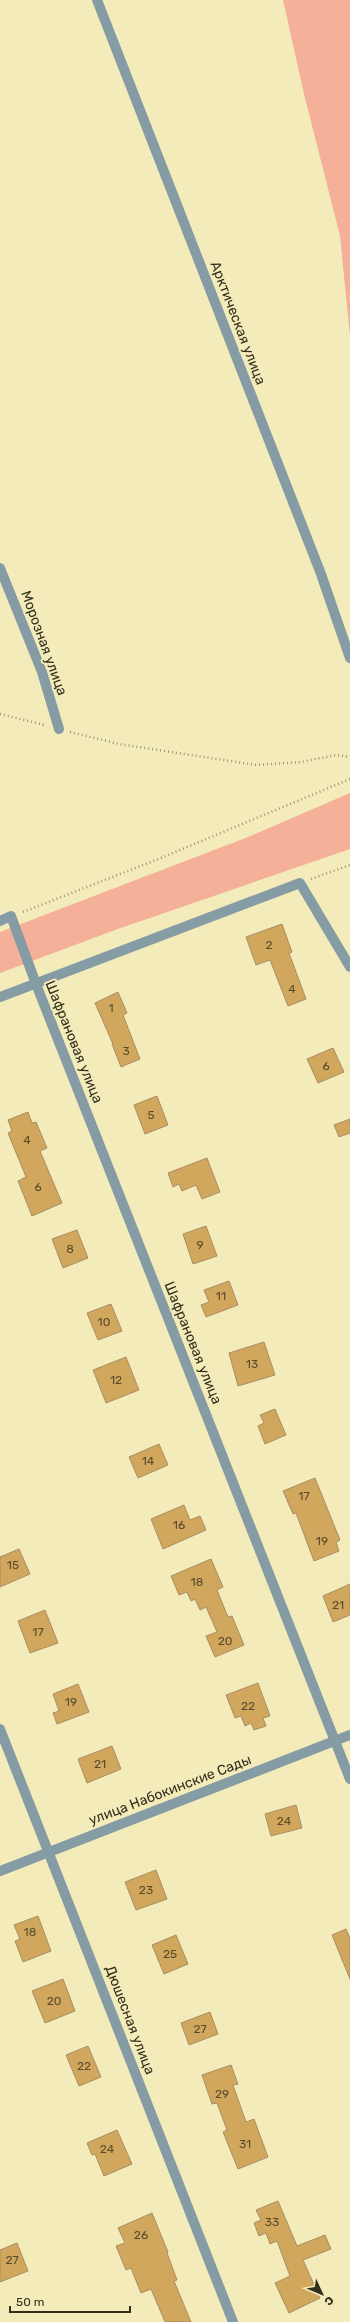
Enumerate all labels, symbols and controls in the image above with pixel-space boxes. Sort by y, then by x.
street label: Арктическая улица [207,259,269,387]
street label: Морозная улица [17,588,71,698]
house number: 2 [265,938,273,952]
street label: Шафрановая улица [42,978,106,1106]
house number: 4 [288,982,296,996]
house number: 1 [108,1001,114,1015]
house number: 3 [122,1044,130,1058]
house number: 6 [322,1059,330,1073]
house number: 5 [147,1108,155,1122]
house number: 4 [23,1133,31,1147]
house number: 6 [34,1180,42,1194]
house number: 9 [196,1238,204,1252]
house number: 8 [66,1242,74,1256]
street label: Шафрановая улица [161,1279,225,1407]
house number: 11 [216,1289,226,1303]
house number: 10 [98,1315,110,1329]
house number: 13 [246,1357,258,1371]
house number: 12 [110,1373,122,1387]
house number: 14 [142,1454,155,1468]
house number: 17 [298,1489,310,1503]
house number: 16 [173,1518,185,1532]
house number: 19 [316,1534,328,1548]
house number: 15 [7,1558,19,1572]
house number: 18 [191,1575,203,1589]
house number: 21 [332,1598,344,1612]
house number: 17 [32,1625,44,1639]
house number: 20 [218,1634,232,1648]
house number: 19 [65,1695,77,1709]
house number: 22 [241,1699,255,1713]
street label: улица Набокинские Сады [86,1751,254,1829]
house number: 21 [94,1757,106,1771]
house number: 24 [277,1814,292,1828]
house number: 23 [139,1883,153,1897]
house number: 18 [24,1925,36,1939]
house number: 25 [163,1947,177,1961]
street label: Дюшесная улица [101,1963,159,2077]
house number: 20 [47,1994,61,2008]
house number: 27 [193,2022,207,2036]
house number: 22 [77,2059,91,2073]
house number: 29 [215,2087,229,2101]
house number: 31 [239,2137,251,2151]
house number: 24 [100,2142,115,2156]
house number: 33 [265,2215,279,2229]
house number: 26 [134,2228,148,2242]
house number: 27 [5,2253,19,2267]
north arrow [302,2274,342,2314]
scale bar [10,2288,130,2314]
text: С [321,2293,336,2308]
text: 50 m [16,2295,44,2309]

